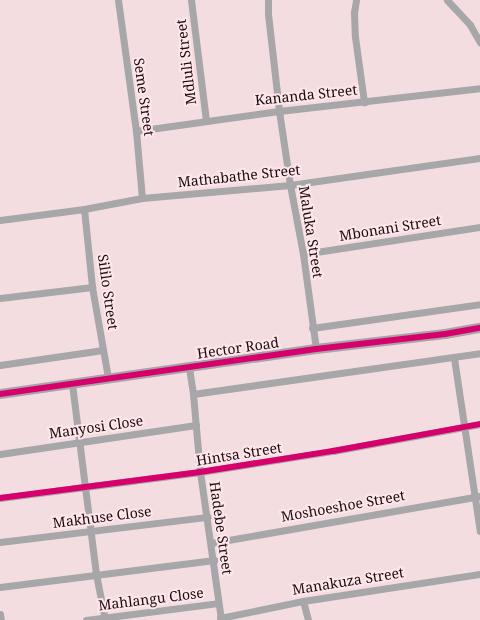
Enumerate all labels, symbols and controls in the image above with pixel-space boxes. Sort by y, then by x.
street label: Mdluli Street [172,18,200,106]
street label: Seme Street [130,57,158,137]
street label: Kananda Street [254,81,358,109]
street label: Mathabathe Street [177,161,301,191]
street label: Maluka Street [295,185,327,279]
street label: Mbonani Street [338,212,442,244]
street label: Sililo Street [94,253,122,331]
street label: Hector Road [196,334,280,362]
street label: Manyosi Close [48,412,144,442]
street label: Hintsa Street [195,439,283,469]
street label: Hadebe Street [206,480,236,576]
street label: Moshoeshoe Street [280,487,406,525]
street label: Makhuse Close [52,503,152,531]
street label: Manakuza Street [291,564,405,598]
street label: Mahlangu Close [97,584,205,614]

